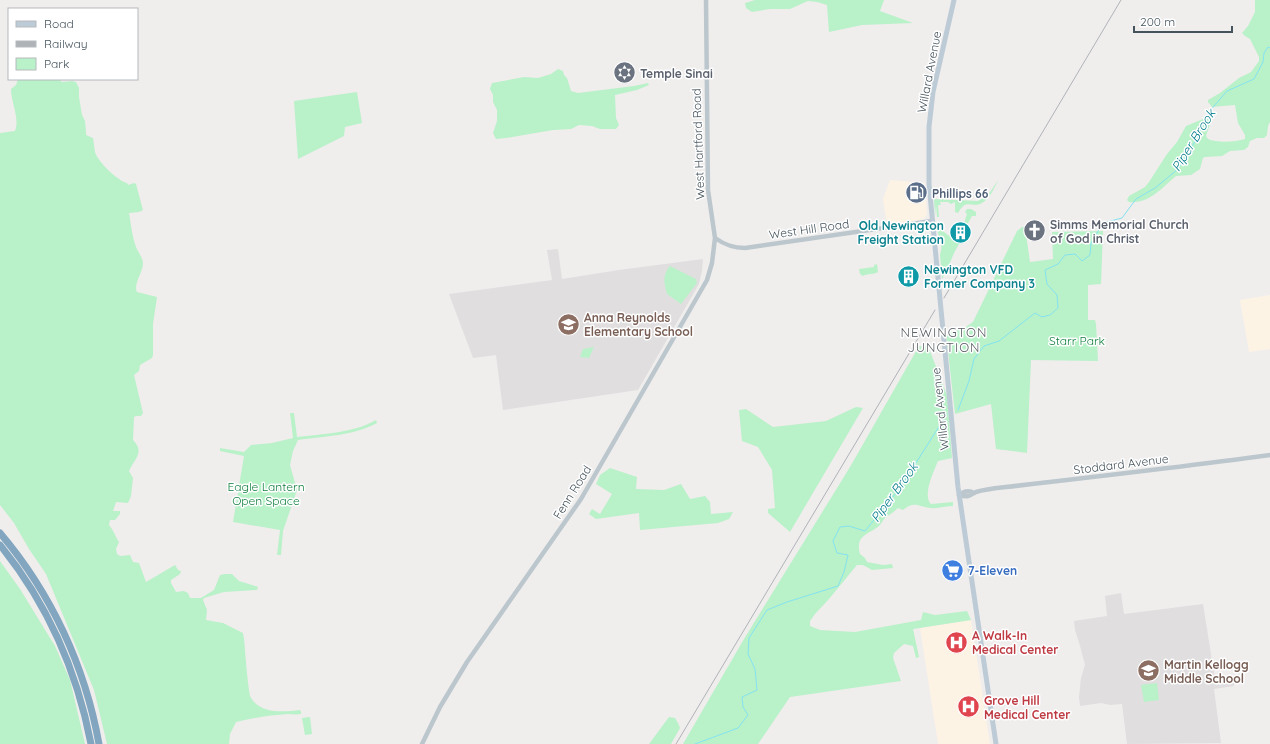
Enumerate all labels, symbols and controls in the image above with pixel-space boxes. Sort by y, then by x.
legend [8,8,138,80]
scale bar [1134,8,1232,34]
text: 200 m [1140,14,1175,29]
text: Road [44,16,74,31]
street label: Willard Avenue [914,30,944,114]
text: Railway [44,36,88,51]
text: Park [44,56,69,71]
synagogue icon: Temple Sinai [611,60,637,86]
place label: Temple Sinai [640,66,713,81]
street label: West Hartford Road [689,88,707,200]
water label: Piper Brook [1168,105,1219,174]
fuel station icon: Phillips 66 [904,180,930,206]
place label: Phillips 66 [932,186,989,201]
street label: West Hill Road [768,216,850,242]
place label: Simms Memorial Church of God in Christ [1050,217,1189,246]
place label: Old Newington Freight Station [858,218,944,247]
church icon: Simms Memorial Church of God in Christ [1022,218,1048,244]
building icon: Old Newington Freight Station [947,219,973,245]
place label: Newington VFD Former Company 3 [924,262,1035,291]
building icon: Newington VFD Former Company 3 [895,263,921,289]
place label: Anna Reynolds Elementary School [584,310,693,339]
school or university icon: Anna Reynolds Elementary School [555,311,581,337]
district label: NEWINGTON JUNCTION [901,324,987,355]
park label: Starr Park [1049,333,1105,348]
street label: Willard Avenue [928,367,952,451]
street label: Stoddard Avenue [1073,451,1170,477]
water label: Piper Brook [867,458,922,525]
street label: Fenn Road [550,462,594,522]
park label: Eagle Lantern Open Space [227,479,305,508]
supermarket icon: 7-Eleven [939,557,965,583]
place label: 7-Eleven [968,563,1017,578]
place label: A Walk-In Medical Center [972,628,1059,657]
hospital icon: A Walk-In Medical Center [944,629,970,655]
place label: Martin Kellogg Middle School [1164,657,1249,686]
school or university icon: Martin Kellogg Middle School [1135,658,1161,684]
place label: Grove Hill Medical Center [984,693,1071,722]
hospital icon: Grove Hill Medical Center [955,694,981,720]

